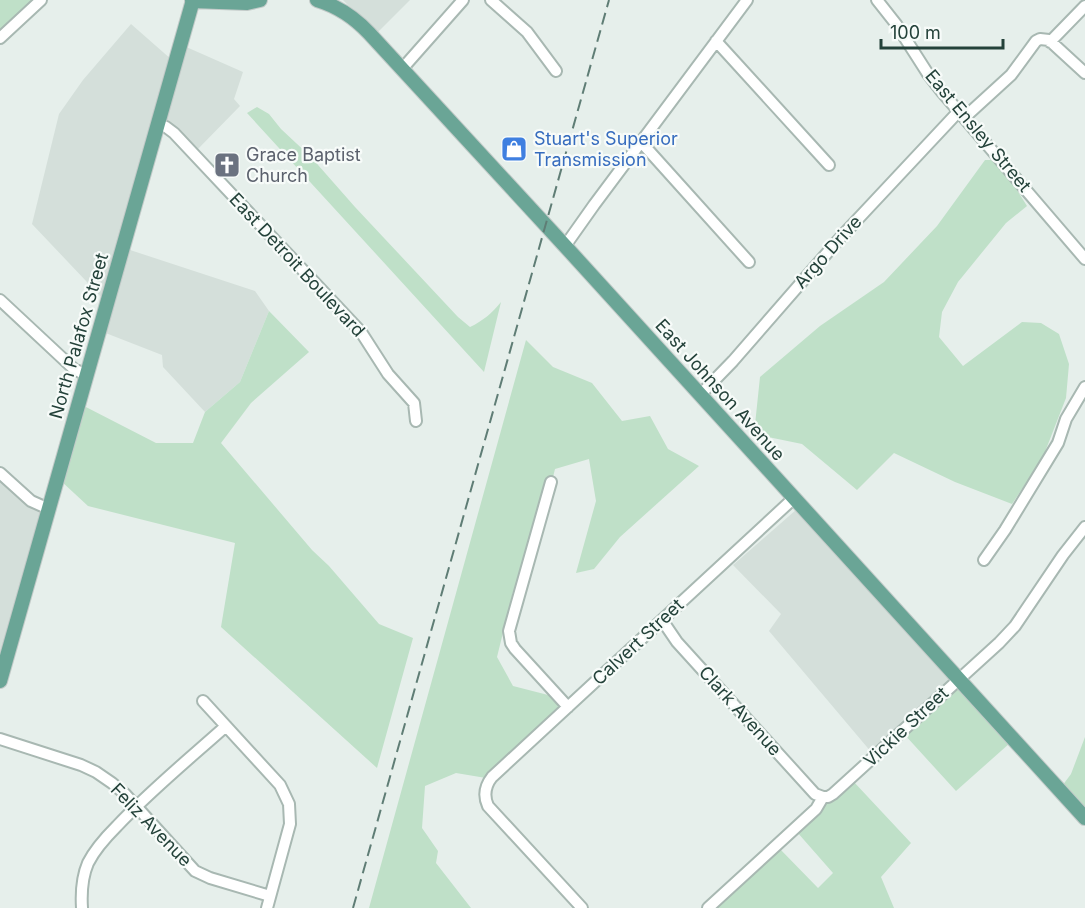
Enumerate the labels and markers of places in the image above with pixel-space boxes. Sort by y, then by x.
place label: Stuart's Superior Transmission [534,128,678,170]
shop icon: Stuart's Superior Transmission [499,134,529,164]
place label: Grace Baptist Church [246,144,361,186]
church icon: Grace Baptist Church [212,150,242,180]

